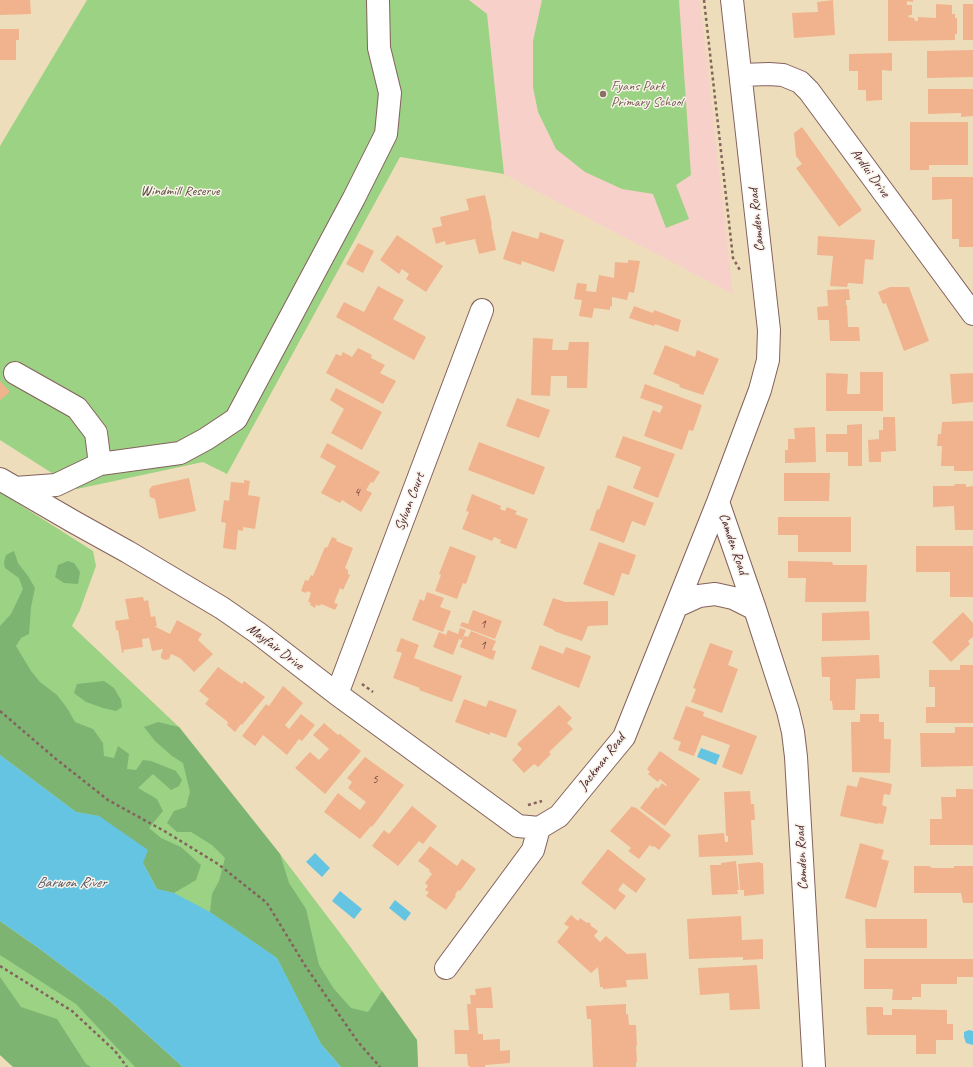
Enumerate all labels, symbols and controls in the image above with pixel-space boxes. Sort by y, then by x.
place label: Fyans Park Primary School [611,78,683,110]
marker: Fyans Park Primary School [598,89,608,99]
street label: Ardlui Drive [847,145,893,201]
park label: Windmill Reserve [141,183,219,199]
street label: Camden Road [745,187,769,253]
street label: Sylvan Court [391,471,429,533]
house number: 4 [354,486,360,500]
street label: Camden Road [715,511,751,577]
house number: 1 [480,618,486,632]
street label: Mayfair Drive [243,620,307,674]
house number: 1 [480,639,486,653]
street label: Jackman Road [575,730,629,794]
house number: 5 [372,773,378,787]
street label: Camden Road [792,826,812,890]
water label: Barwon River [36,874,106,892]

